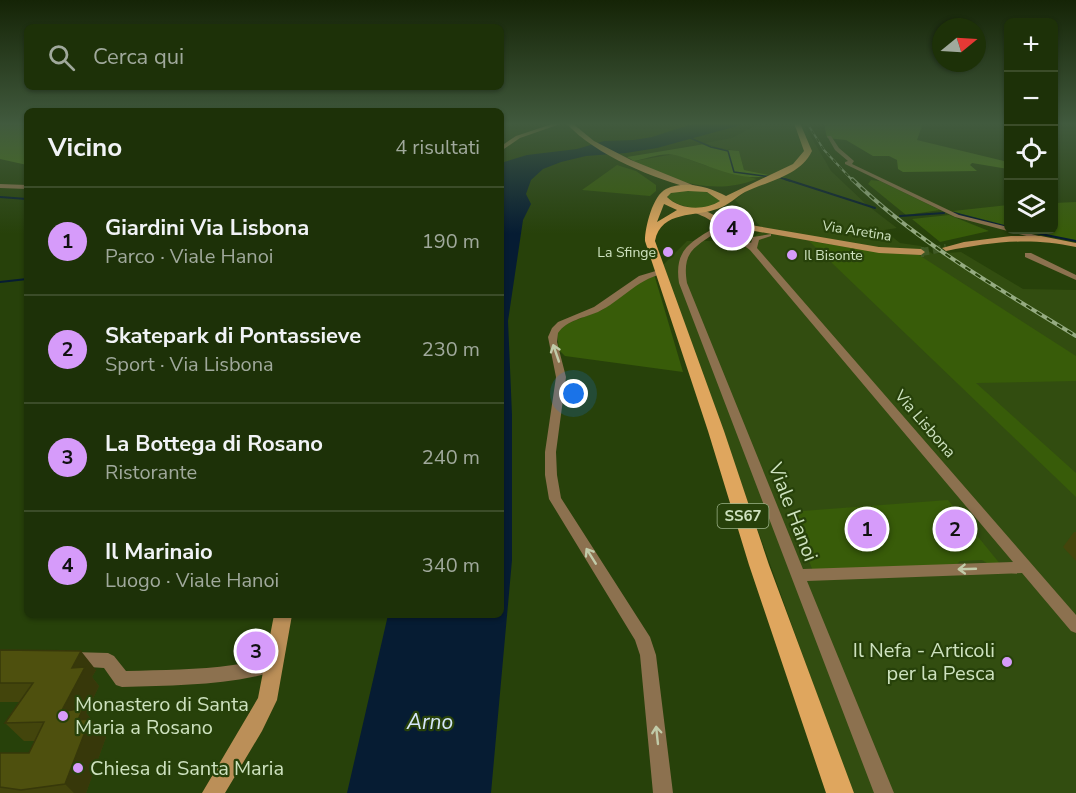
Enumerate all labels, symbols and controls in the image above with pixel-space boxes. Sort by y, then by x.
north arrow [932,18,986,72]
map controls [1004,18,1058,234]
button: + [1004,18,1058,72]
search box [24,24,504,90]
icon: search [45,41,78,74]
text: Cerca qui [93,42,184,72]
button: − [1004,72,1058,126]
button: locate [1004,126,1058,180]
text: Vicino [48,130,122,165]
text: 4 risultati [395,134,480,161]
button: layers [1004,180,1058,234]
pin: 4 [712,206,752,250]
text: Giardini Via Lisbona [105,213,309,243]
street label: Via Aretina [820,216,893,246]
text: 1 [62,228,74,255]
text: 190 m [422,228,480,255]
text: Parco · Viale Hanoi [105,243,273,270]
place label: La Sfinge [597,243,656,262]
marker: La Sfinge [661,245,675,259]
place label: Il Bisonte [804,246,863,265]
marker: Il Bisonte [785,248,799,262]
text: Skatepark di Pontassieve [105,321,361,351]
text: 2 [62,336,74,363]
text: 230 m [422,336,480,363]
one-way arrow [550,344,561,363]
text: Sport · Via Lisbona [105,351,274,378]
your location [559,379,588,408]
street label: Via Lisbona [889,385,961,463]
text: La Bottega di Rosano [105,429,323,459]
text: 3 [62,444,74,471]
text: 240 m [422,444,480,471]
street label: Viale Hanoi [761,458,824,565]
text: Ristorante [105,459,197,486]
road number: SS67 [718,504,768,528]
pin: 1 [848,506,886,552]
pin: 2 [936,506,974,552]
text: Il Marinaio [105,537,213,567]
one-way arrow [584,548,596,565]
text: 4 [62,552,74,579]
text: 340 m [422,552,480,579]
one-way arrow [958,563,978,575]
text: Luogo · Viale Hanoi [105,567,279,594]
pin: 3 [236,628,276,674]
place label: Il Nefa - Articoli per la Pesca [853,637,995,687]
marker: Il Nefa - Articoli per la Pesca [1000,655,1014,669]
place label: Monastero di Santa Maria a Rosano [75,691,249,741]
water label: Arno [406,708,453,736]
marker: Monastero di Santa Maria a Rosano [56,709,70,723]
one-way arrow [651,725,662,745]
place label: Chiesa di Santa Maria [90,755,284,782]
marker: Chiesa di Santa Maria [71,761,85,775]

